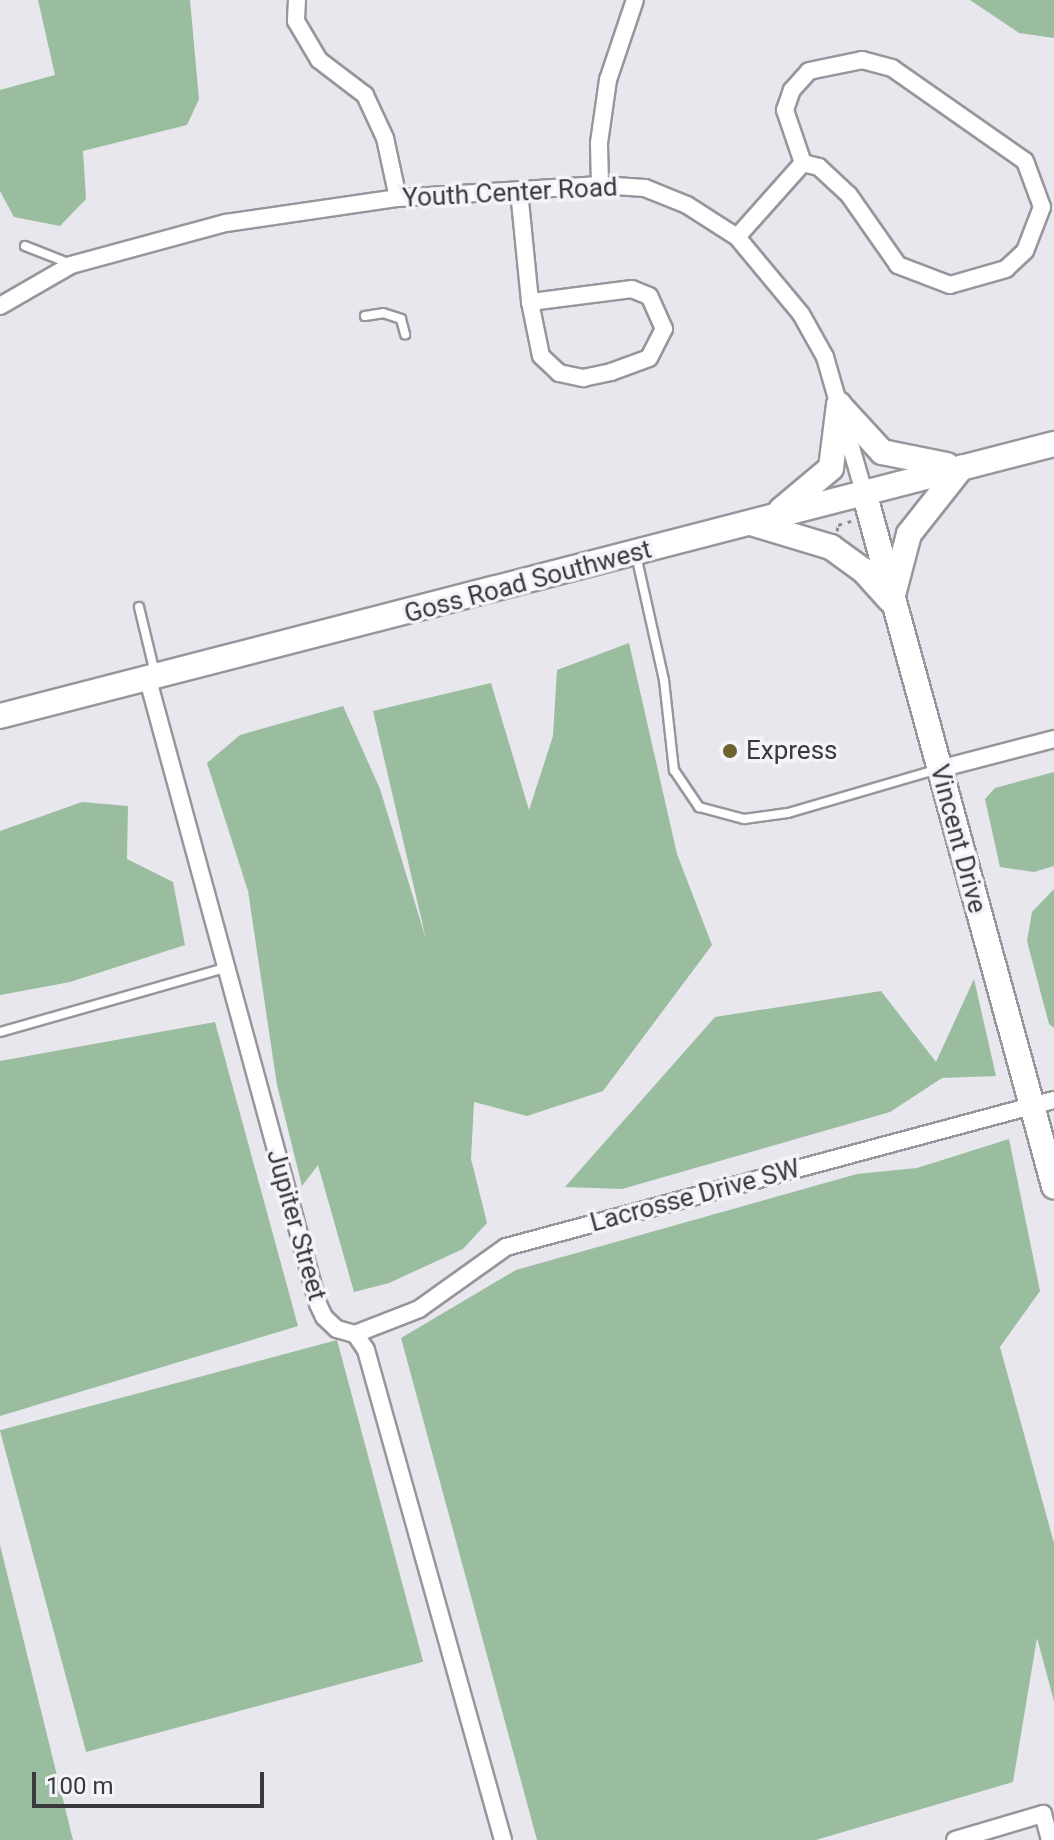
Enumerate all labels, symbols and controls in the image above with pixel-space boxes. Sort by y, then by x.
street label: Youth Center Road [402,172,618,214]
street label: Goss Road Southwest [401,534,655,630]
place label: Express [746,735,837,767]
marker: Express [721,742,739,760]
street label: Vincent Drive [923,761,993,917]
street label: Jupiter Street [260,1146,332,1304]
street label: Lacrosse Drive SW [587,1153,803,1239]
scale bar [36,1756,268,1806]
text: 100 m [46,1772,113,1800]

